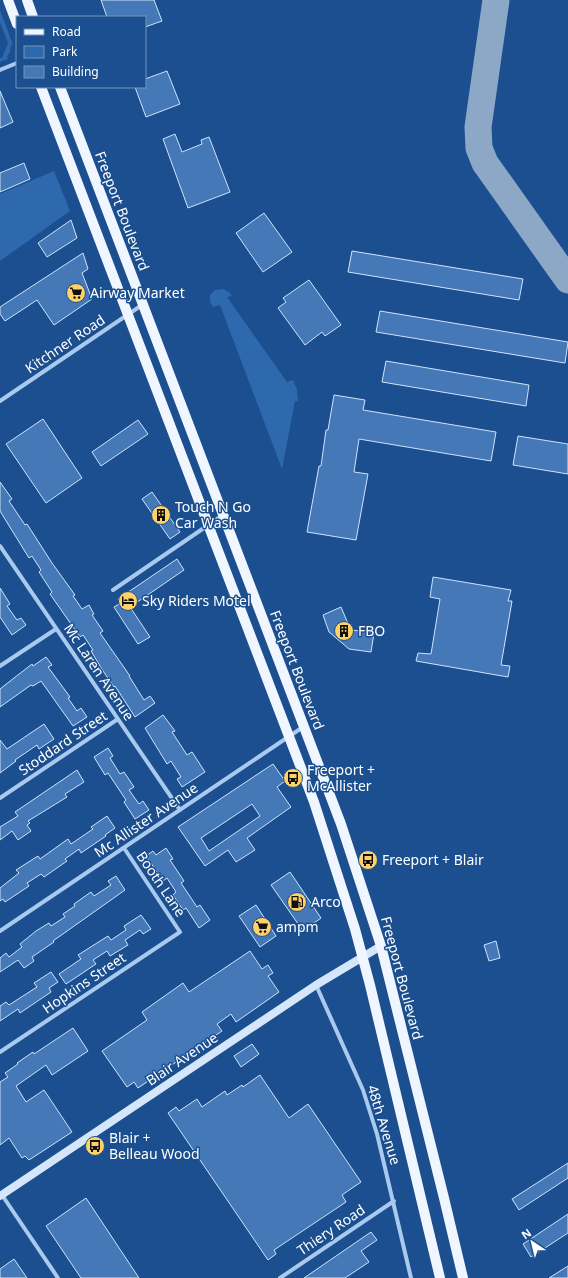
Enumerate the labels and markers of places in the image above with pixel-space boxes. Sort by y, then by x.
supermarket icon: Airway Market [65,282,87,304]
place label: Airway Market [90,283,185,302]
place label: Touch N Go Car Wash [175,497,251,532]
building icon: Touch N Go Car Wash [150,504,172,526]
hotel icon: Sky Riders Motel [117,590,139,612]
place label: Sky Riders Motel [142,591,251,610]
building icon: FBO [333,620,355,642]
place label: FBO [358,621,385,640]
place label: Freeport + McAllister [307,760,375,795]
bus stop icon: Freeport + McAllister [282,767,304,789]
bus stop icon: Freeport + Blair [357,849,379,871]
place label: Freeport + Blair [382,850,484,869]
fuel station icon: Arco [286,891,308,913]
place label: Arco [311,892,341,911]
supermarket icon: ampm [251,916,273,938]
place label: ampm [276,917,319,936]
place label: Blair + Belleau Wood [109,1128,200,1163]
bus stop icon: Blair + Belleau Wood [84,1135,106,1157]

